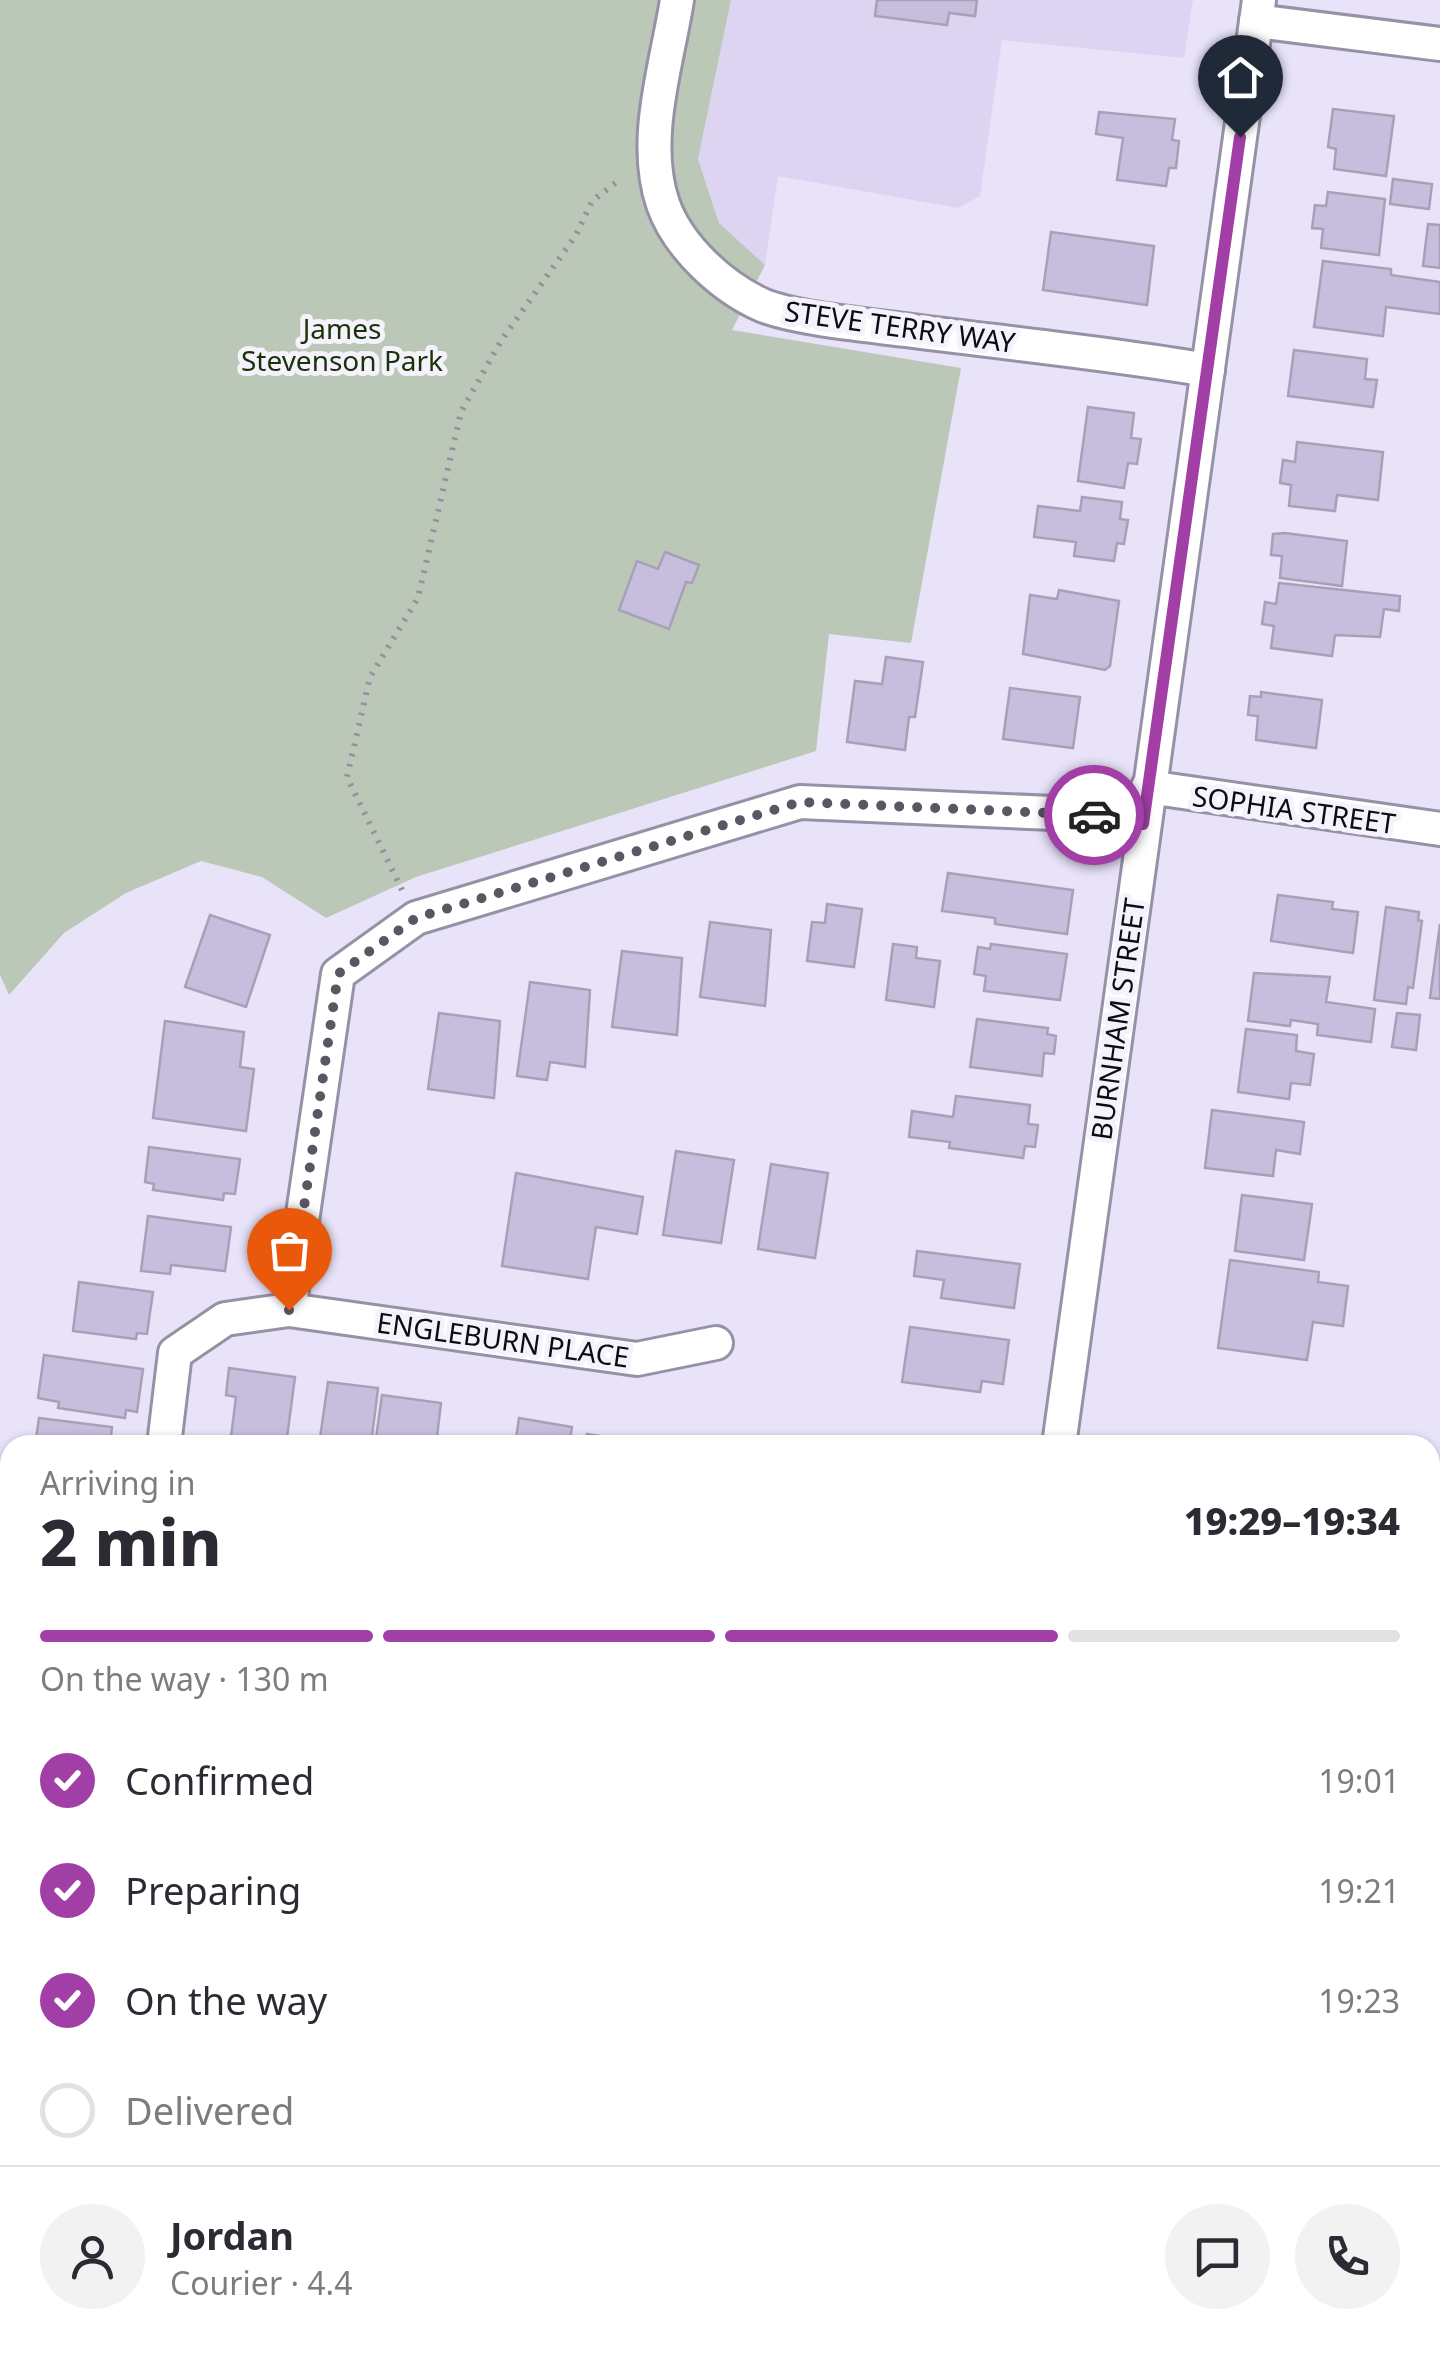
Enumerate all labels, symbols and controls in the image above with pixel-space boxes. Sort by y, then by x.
pin [1198,35,1283,138]
icon: home [1213,50,1268,105]
street label: STEVE TERRY WAY [782,291,1018,361]
park label: James Stevenson Park [241,309,443,379]
courier [1044,765,1144,865]
street label: SOPHIA STREET [1190,776,1398,842]
icon: car [1067,788,1122,843]
street label: BURNHAM STREET [1081,895,1153,1142]
pin [247,1208,332,1311]
icon: bag [262,1223,317,1278]
street label: ENGLEBURN PLACE [374,1302,632,1376]
text: Arriving in [40,1461,195,1504]
text: 19:29–19:34 [1184,1494,1400,1546]
text: 2 min [40,1497,222,1585]
text: On the way · 130 m [40,1657,329,1700]
icon: check [40,1753,95,1808]
text: Confirmed [125,1754,314,1806]
text: 19:01 [1318,1759,1400,1802]
icon: check [40,1863,95,1918]
text: Preparing [125,1864,301,1916]
text: 19:21 [1318,1869,1400,1912]
icon: check [40,1973,95,2028]
text: On the way [125,1974,327,2026]
text: 19:23 [1318,1979,1400,2022]
text: Delivered [125,2084,294,2136]
button: person [40,2204,145,2309]
button: chat [1165,2204,1270,2309]
button: phone [1295,2204,1400,2309]
text: Jordan [170,2209,294,2261]
text: Courier · 4.4 [170,2261,353,2304]

